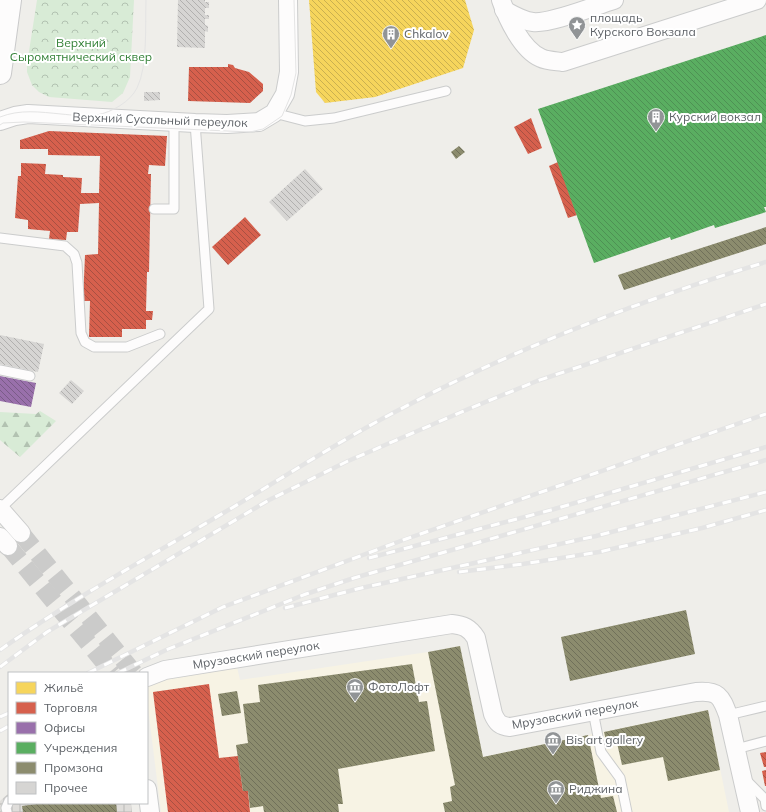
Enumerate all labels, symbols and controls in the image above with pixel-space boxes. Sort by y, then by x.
place label: площадь Курского Вокзала [590,10,696,39]
place icon: площадь Курского Вокзала [567,15,587,40]
building icon: Chkalov [381,24,401,49]
place label: Chkalov [404,26,449,41]
park label: Верхний Сыромятнический сквер [10,35,152,64]
building icon: Курский вокзал [646,107,666,132]
street label: Верхний Сусальный переулок [72,109,248,130]
place label: Курский вокзал [669,109,761,124]
street label: Мрузовский переулок [192,637,321,672]
legend [8,672,148,804]
museum icon: ФотоЛофт [345,677,365,702]
place label: ФотоЛофт [368,679,430,694]
text: Жильё [44,680,84,695]
street label: Мрузовский переулок [511,695,640,732]
text: Торговля [44,700,97,715]
text: Офисы [44,720,85,735]
museum icon: Bis art gallery [543,730,563,755]
place label: Bis art gallery [566,732,644,747]
text: Учреждения [43,740,117,755]
text: Промзона [44,760,103,775]
museum icon: Риджина [546,779,566,804]
text: Прочее [44,780,88,795]
place label: Риджина [569,781,622,796]

